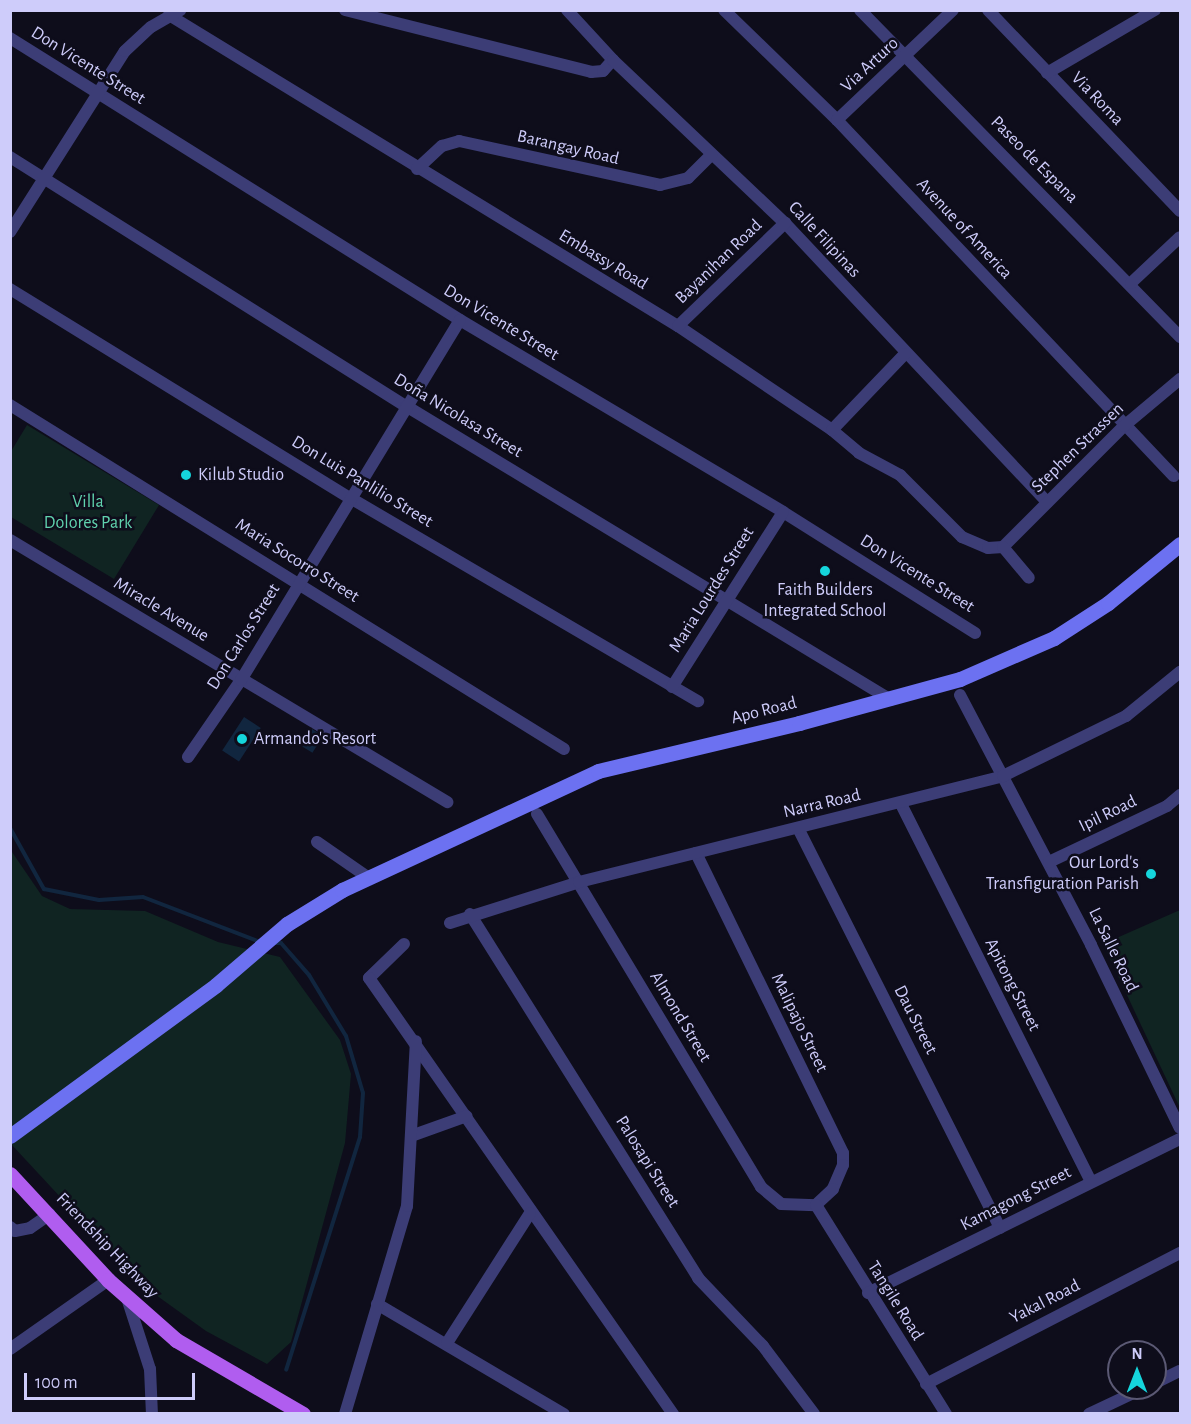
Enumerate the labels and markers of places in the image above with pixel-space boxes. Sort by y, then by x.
place label: Kilub Studio [198,464,284,486]
marker: Kilub Studio [179,468,193,482]
marker: Faith Builders Integrated School [818,564,832,578]
place label: Faith Builders Integrated School [764,580,886,622]
place label: Armando's Resort [254,728,376,750]
marker: Armando's Resort [235,732,249,746]
place label: Our Lord's Transfiguration Parish [986,853,1139,896]
marker: Our Lord's Transfiguration Parish [1144,867,1158,881]

